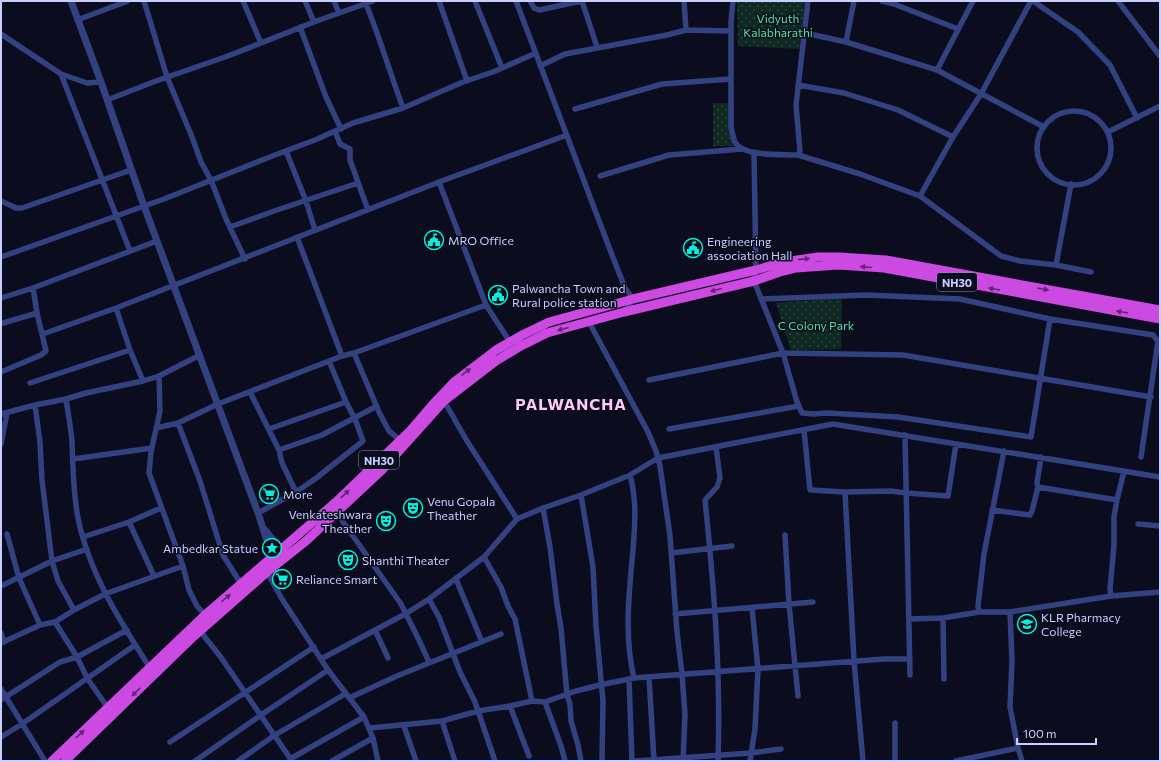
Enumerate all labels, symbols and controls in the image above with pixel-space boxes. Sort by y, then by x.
park label: Vidyuth Kalabharathi [743,11,813,39]
public building icon: MRO Office [423,229,445,251]
place label: MRO Office [448,233,514,247]
place label: Engineering association Hall [707,234,792,262]
public building icon: Engineering association Hall [682,237,704,259]
one-way arrow [798,255,810,262]
one-way arrow [860,264,872,270]
road number: NH30 [937,273,977,291]
place label: Palwancha Town and Rural police station [512,281,626,309]
public building icon: Palwancha Town and Rural police station [487,284,509,306]
one-way arrow [988,285,1000,291]
one-way arrow [1037,286,1049,292]
one-way arrow [710,288,722,294]
one-way arrow [1116,309,1128,315]
park label: C Colony Park [778,318,855,332]
one-way arrow [556,326,568,332]
one-way arrow [461,368,472,377]
district label: PALWANCHA [515,394,627,413]
road number: NH30 [359,451,399,469]
supermarket icon: More [258,483,280,505]
place label: More [283,487,313,501]
one-way arrow [340,489,350,499]
place label: Venu Gopala Theather [427,494,495,522]
theatre icon: Venu Gopala Theather [402,497,424,519]
place label: Venkateshwara Theather [289,507,372,535]
theatre icon: Venkateshwara Theather [375,510,397,532]
place icon: Ambedkar Statue [261,537,283,559]
place label: Ambedkar Statue [163,541,258,555]
theatre icon: Shanthi Theater [337,549,359,571]
place label: Shanthi Theater [362,553,450,567]
supermarket icon: Reliance Smart [271,568,293,590]
place label: Reliance Smart [296,572,377,586]
one-way arrow [220,593,231,602]
place label: KLR Pharmacy College [1041,610,1121,638]
school or university icon: KLR Pharmacy College [1016,613,1038,635]
one-way arrow [131,687,141,696]
scale bar [1017,720,1096,746]
text: 100 m [1023,726,1057,740]
one-way arrow [75,729,85,739]

